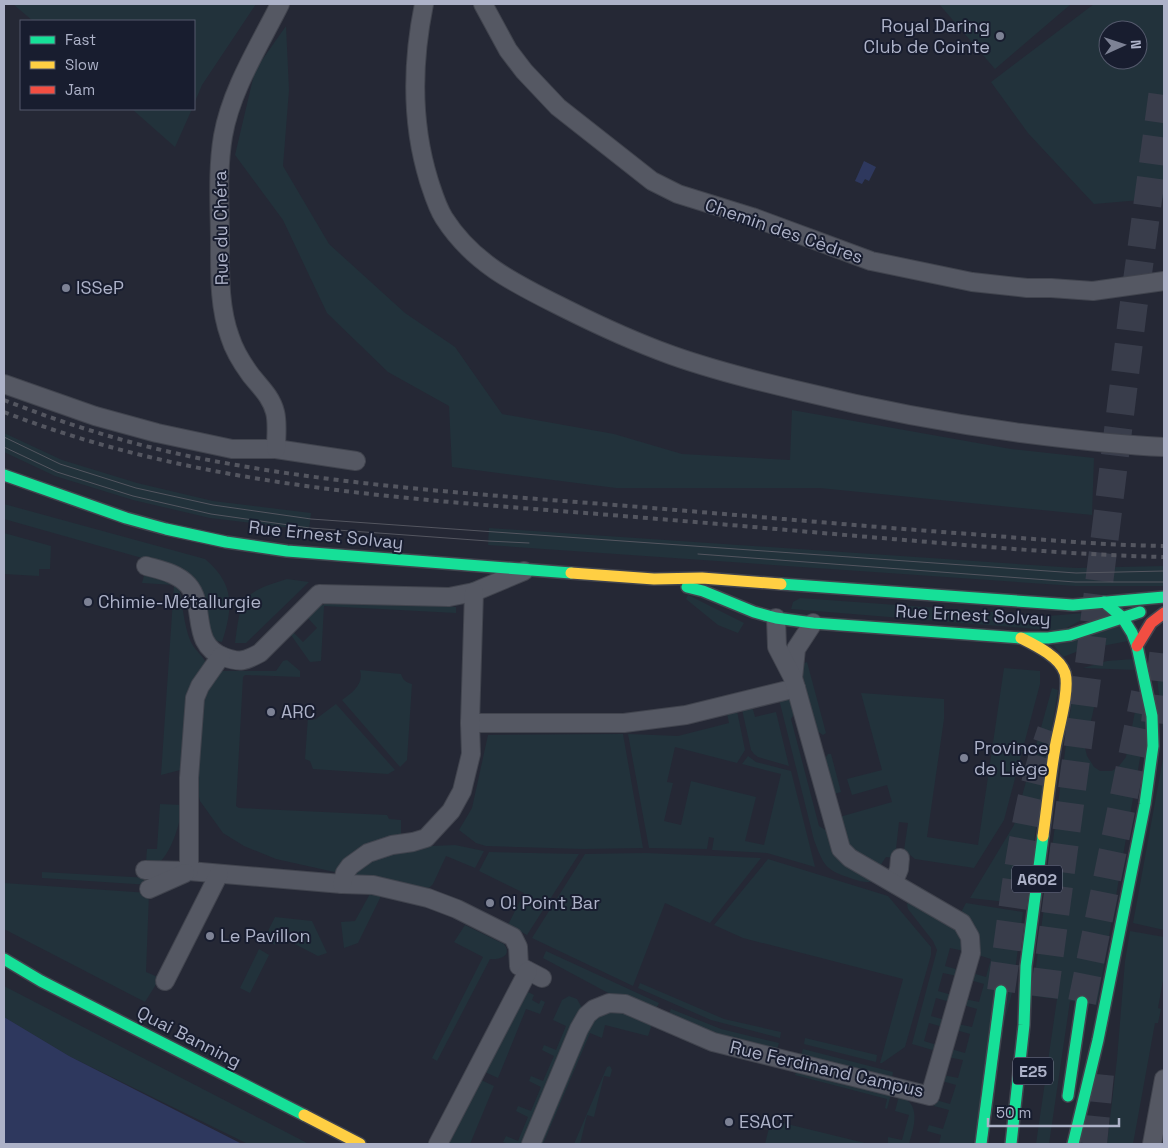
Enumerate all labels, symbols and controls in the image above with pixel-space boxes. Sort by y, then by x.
place label: Royal Daring Club de Cointe [863,14,990,58]
legend [20,20,195,110]
north arrow [1098,20,1148,70]
text: Fast [65,30,96,49]
marker: Royal Daring Club de Cointe [994,30,1006,42]
text: N [1127,39,1145,49]
text: Slow [65,55,99,74]
text: Jam [65,80,95,99]
street label: Rue du Chéra [208,170,233,286]
street label: Chemin des Cèdres [702,193,866,268]
place label: ISSeP [76,276,124,299]
marker: ISSeP [60,282,72,294]
street label: Rue Ernest Solvay [247,515,405,554]
place label: Chimie-Métallurgie [98,590,261,613]
marker: Chimie-Métallurgie [82,596,94,608]
street label: Rue Ernest Solvay [895,599,1051,630]
place label: ARC [281,700,315,723]
marker: ARC [265,706,277,718]
place label: Province de Liège [974,736,1049,780]
marker: Province de Liège [958,752,970,764]
road number: A602 [1012,866,1062,892]
place label: O! Point Bar [500,891,600,914]
marker: O! Point Bar [484,897,496,909]
place label: Le Pavillon [220,924,311,947]
marker: Le Pavillon [204,930,216,942]
street label: Quai Banning [133,1000,245,1073]
street label: Rue Ferdinand Campus [728,1035,926,1102]
road number: E25 [1013,1058,1053,1084]
scale bar [988,1096,1119,1128]
text: 50 m [996,1103,1031,1122]
place label: ESACT [739,1110,794,1133]
marker: ESACT [723,1116,735,1128]

